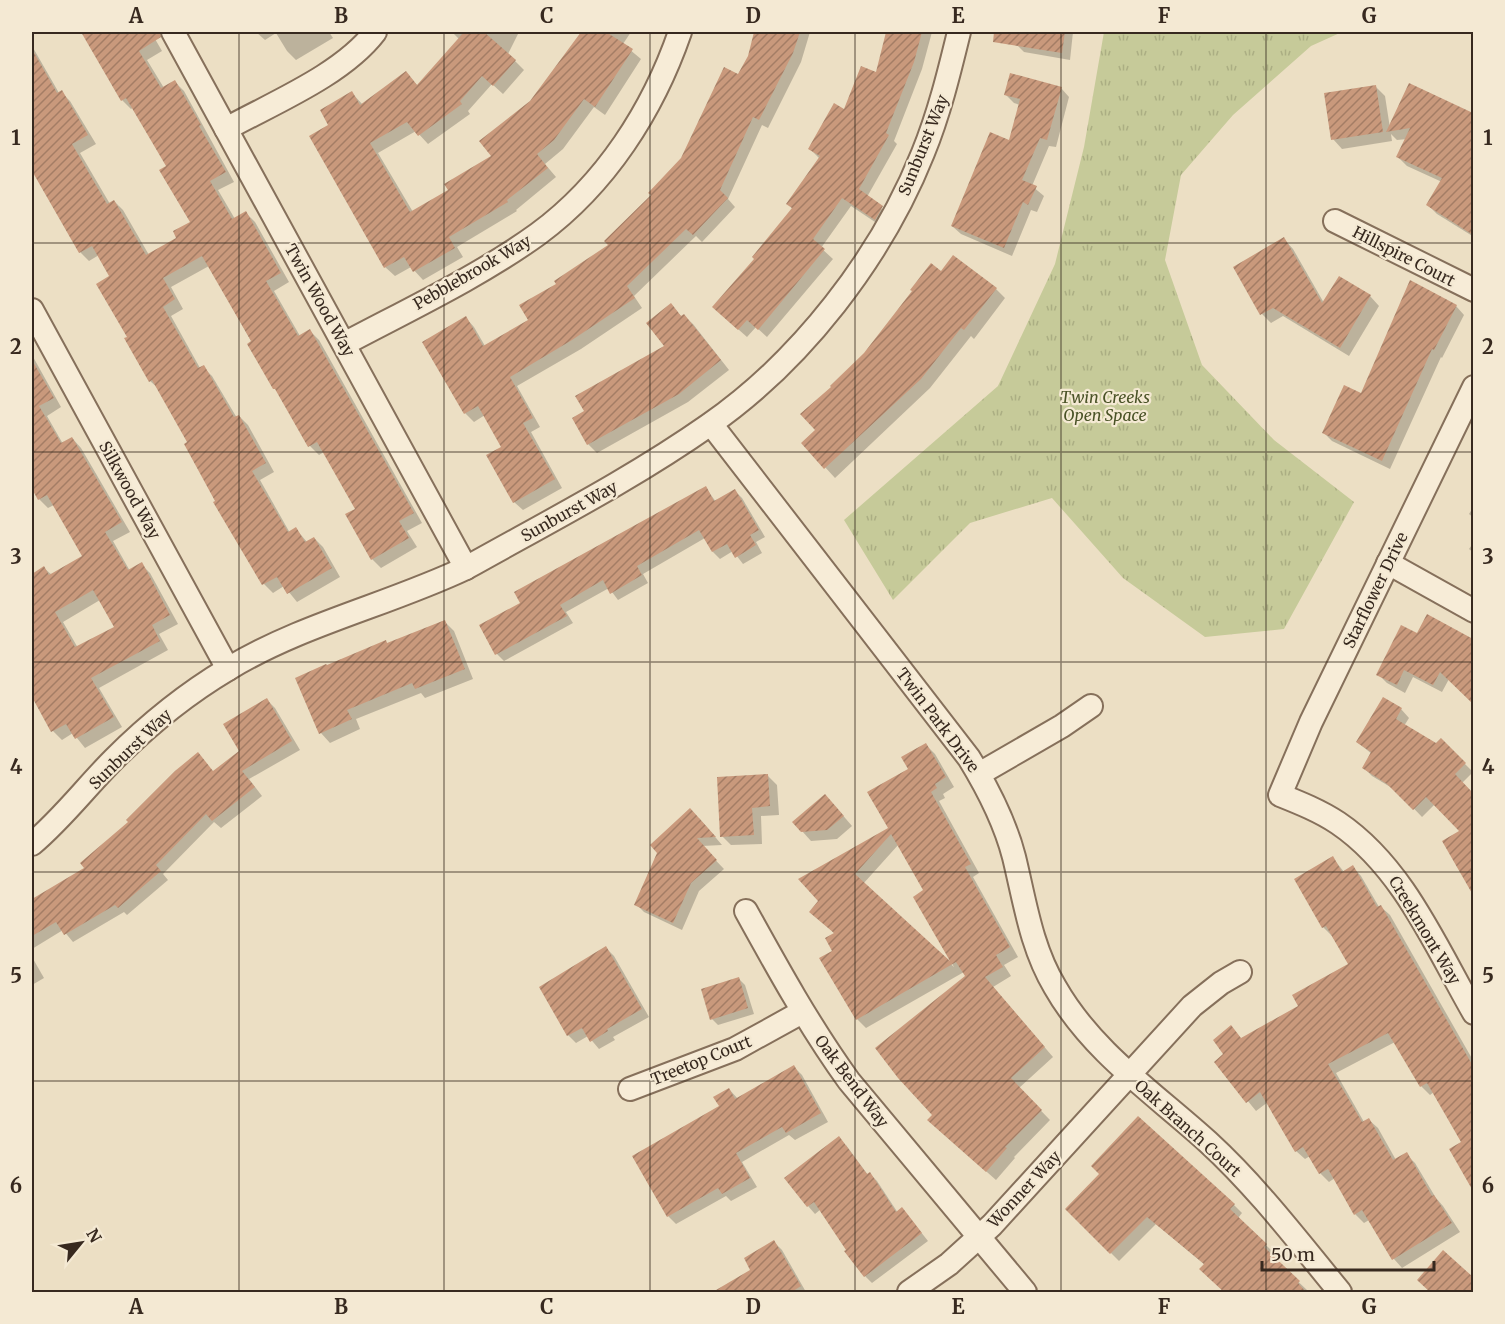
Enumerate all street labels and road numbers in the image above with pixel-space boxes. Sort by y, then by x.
street label: Sunburst Way [894,91,953,198]
street label: Hillspire Court [1349,222,1459,291]
street label: Pebblebrook Way [410,230,535,314]
street label: Twin Wood Way [281,240,360,360]
street label: Silkwood Way [95,438,165,543]
street label: Sunburst Way [517,476,621,546]
street label: Starflower Drive [1338,529,1412,651]
street label: Twin Park Drive [892,664,984,776]
street label: Sunburst Way [85,704,176,793]
street label: Creekmont Way [1385,872,1466,988]
street label: Treetop Court [648,1030,755,1089]
street label: Oak Bend Way [811,1031,894,1132]
street label: Oak Branch Court [1131,1075,1246,1181]
street label: Wonner Way [983,1146,1065,1232]

